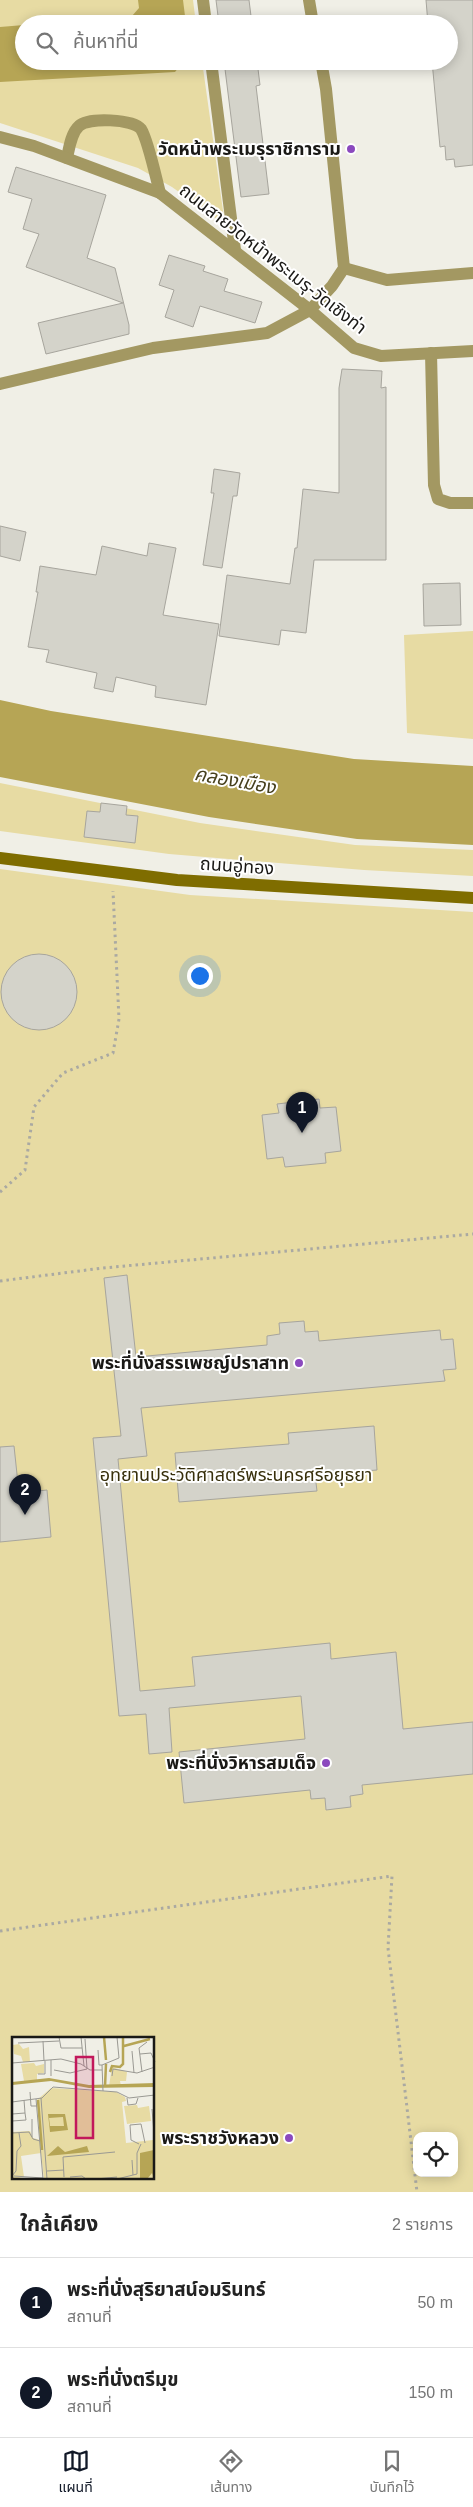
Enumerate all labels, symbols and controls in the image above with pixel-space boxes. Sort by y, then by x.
search box [15,15,458,70]
icon: search [33,29,61,57]
text: ค้นหาที่นี่ [73,31,138,52]
place label: วัดหน้าพระเมรุราชิการาม [158,139,341,160]
marker: วัดหน้าพระเมรุราชิการาม [345,143,357,155]
street label: ถนนสายวัดหน้าพระเมรุ-วัดเชิงท่า [175,180,370,339]
water label: คลองเมือง [193,763,278,798]
street label: ถนนอู่ทอง [199,853,275,881]
your location [187,963,213,989]
pin: 1 [286,1092,318,1133]
place label: พระที่นั่งสรรเพชญ์ปราสาท [92,1350,289,1373]
marker: พระที่นั่งสรรเพชญ์ปราสาท [293,1357,305,1369]
park label: อุทยานประวัติศาสตร์พระนครศรีอยุธยา [100,1465,372,1486]
pin: 2 [9,1474,41,1515]
place label: พระที่นั่งวิหารสมเด็จ [166,1750,316,1773]
marker: พระที่นั่งวิหารสมเด็จ [320,1757,332,1769]
inset map [12,2037,155,2180]
place label: พระราชวังหลวง [161,2128,279,2148]
marker: พระราชวังหลวง [283,2132,295,2144]
map controls [413,2132,458,2177]
button: locate [413,2132,458,2177]
text: ใกล้เคียง [20,2212,98,2235]
text: 2 รายการ [392,2216,453,2233]
text: พระที่นั่งสุริยาสน์อมรินทร์ [67,2279,266,2300]
text: 1 [32,2294,40,2311]
text: 50 m [417,2294,453,2311]
text: สถานที่ [67,2308,112,2325]
text: พระที่นั่งตรีมุข [67,2369,179,2390]
text: 2 [32,2384,40,2401]
text: 150 m [409,2384,453,2401]
text: สถานที่ [67,2398,112,2415]
tab: แผนที่ [59,2447,93,2498]
tab: เส้นทาง [210,2447,252,2498]
tab: บันทึกไว้ [369,2447,414,2498]

